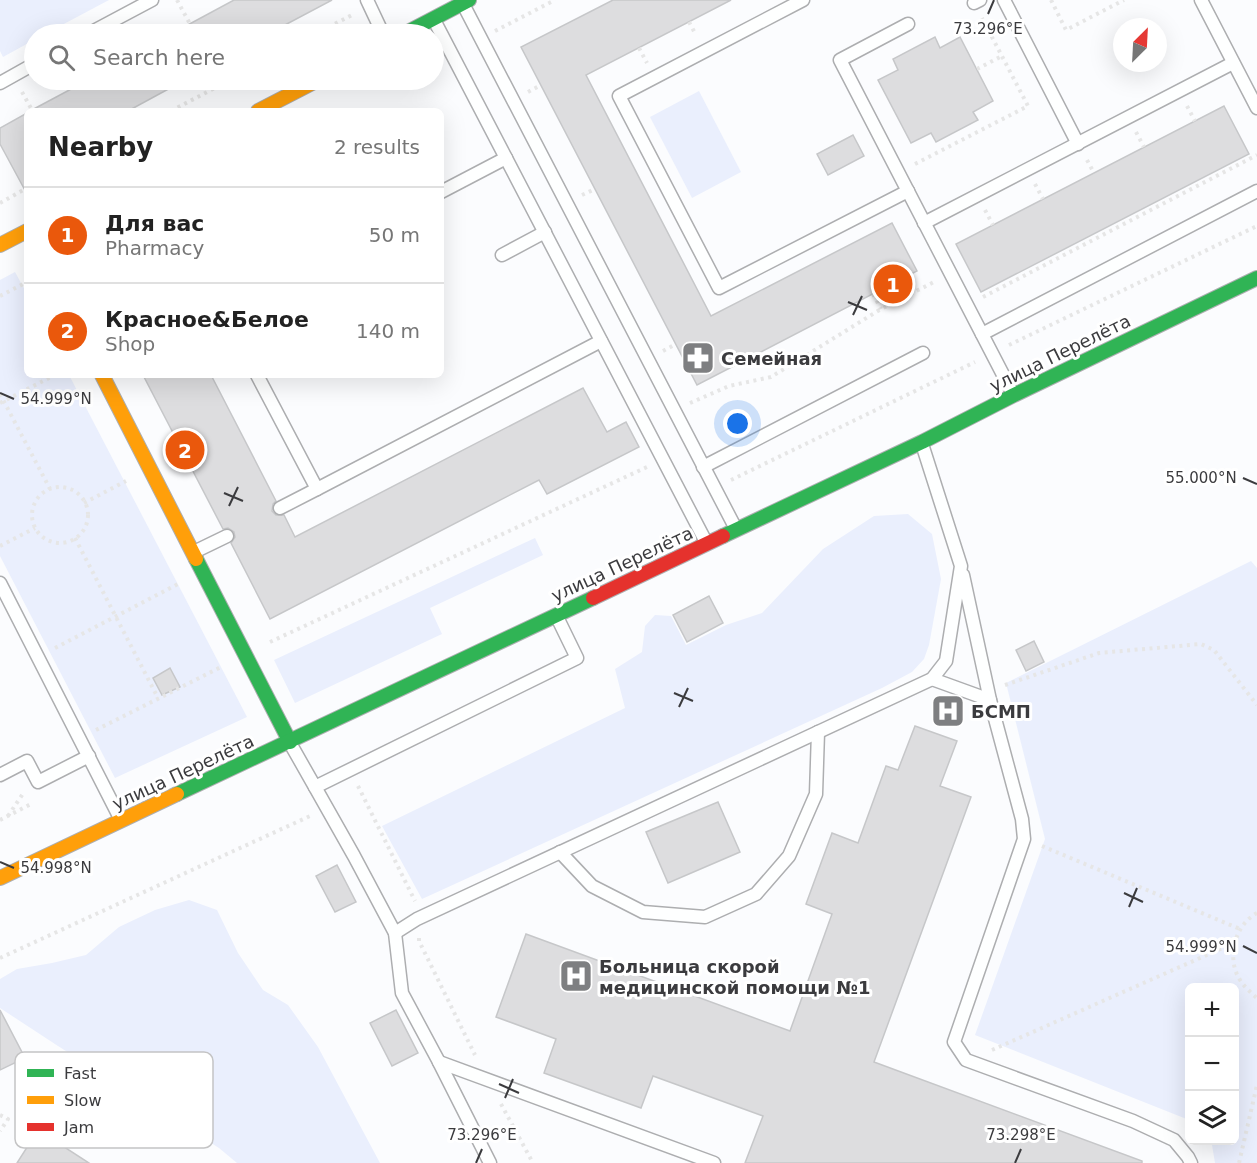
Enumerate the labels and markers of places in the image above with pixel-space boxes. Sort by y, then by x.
pin: 1 [874,262,912,306]
pharmacy icon: Семейная [680,340,716,376]
place label: Семейная [721,348,822,369]
pin: 2 [166,428,204,472]
hospital icon: БСМП [930,693,966,729]
place label: БСМП [971,701,1031,722]
place label: Больница скорой медицинской помощи №1 [599,956,870,998]
hospital icon: Больница скорой медицинской помощи №1 [558,958,594,994]

